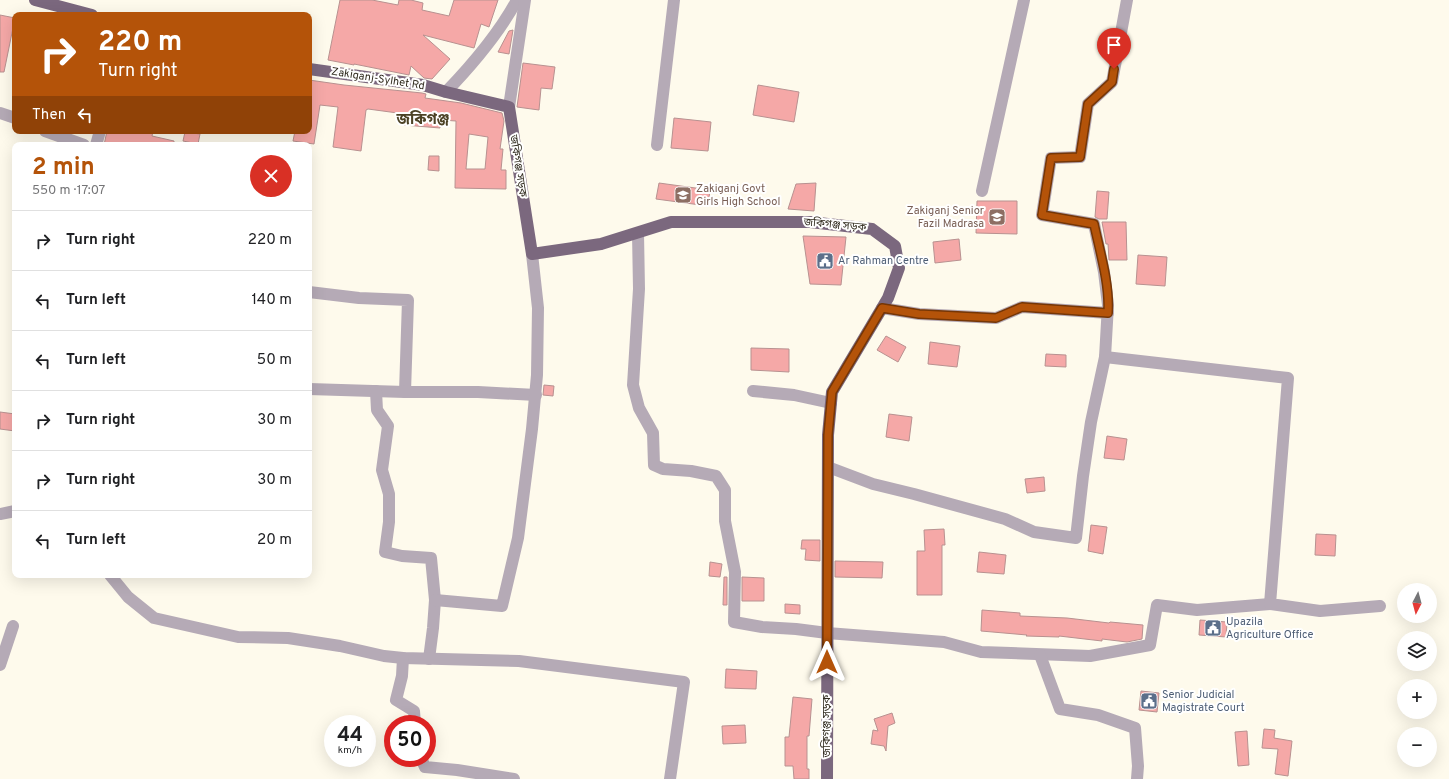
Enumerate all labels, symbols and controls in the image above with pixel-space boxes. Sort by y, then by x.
text: 220 m [98,25,182,61]
icon: right [32,28,84,80]
pin [1097,28,1131,69]
icon: arrive [1103,34,1125,56]
text: Turn right [98,60,178,83]
street label: Zakiganj-Sylhet Rd [330,65,426,93]
icon: left [74,104,96,126]
text: Then [32,106,66,125]
district label: জকিগঞ্জ [396,110,450,130]
street label: জকিগঞ্জ সড়ক [506,133,530,198]
text: 2 min [32,153,95,183]
button: close [250,155,292,197]
place label: Zakiganj Govt Girls High School [696,182,780,209]
text: 550 m · 17:07 [32,183,105,199]
school or university icon: Zakiganj Govt Girls High School [673,185,693,205]
place label: Zakiganj Senior Fazil Madrasa [907,204,985,231]
school or university icon: Zakiganj Senior Fazil Madrasa [987,207,1007,227]
street label: জকিগঞ্জ সড়ক [802,215,867,235]
icon: right [32,230,54,252]
text: Turn right [66,231,135,250]
text: 220 m [248,231,292,250]
public building icon: Ar Rahman Centre [815,251,835,271]
place label: Ar Rahman Centre [838,254,929,268]
icon: left [32,290,54,312]
text: Turn left [66,291,126,310]
text: 140 m [252,291,292,310]
icon: left [32,350,54,372]
text: Turn left [66,351,126,370]
text: 50 m [257,351,292,370]
icon: right [32,410,54,432]
text: Turn right [66,411,135,430]
text: 30 m [257,411,292,430]
icon: right [32,470,54,492]
text: Turn right [66,471,135,490]
text: 30 m [257,471,292,490]
icon: left [32,530,54,552]
text: Turn left [66,531,126,550]
text: 20 m [257,531,292,550]
north arrow [1397,583,1437,623]
map controls [1397,583,1437,767]
place label: Upazila Agriculture Office [1226,615,1314,642]
public building icon: Upazila Agriculture Office [1203,618,1223,638]
button: layers [1397,631,1437,671]
position arrow [806,641,848,683]
button: + [1397,679,1437,719]
place label: Senior Judicial Magistrate Court [1162,688,1245,715]
public building icon: Senior Judicial Magistrate Court [1139,691,1159,711]
street label: জকিগঞ্জ সড়ক [820,694,834,758]
speed limit sign: 50 [384,715,436,767]
text: 44 [337,723,363,749]
button: − [1397,727,1437,767]
text: km/h [338,744,362,757]

